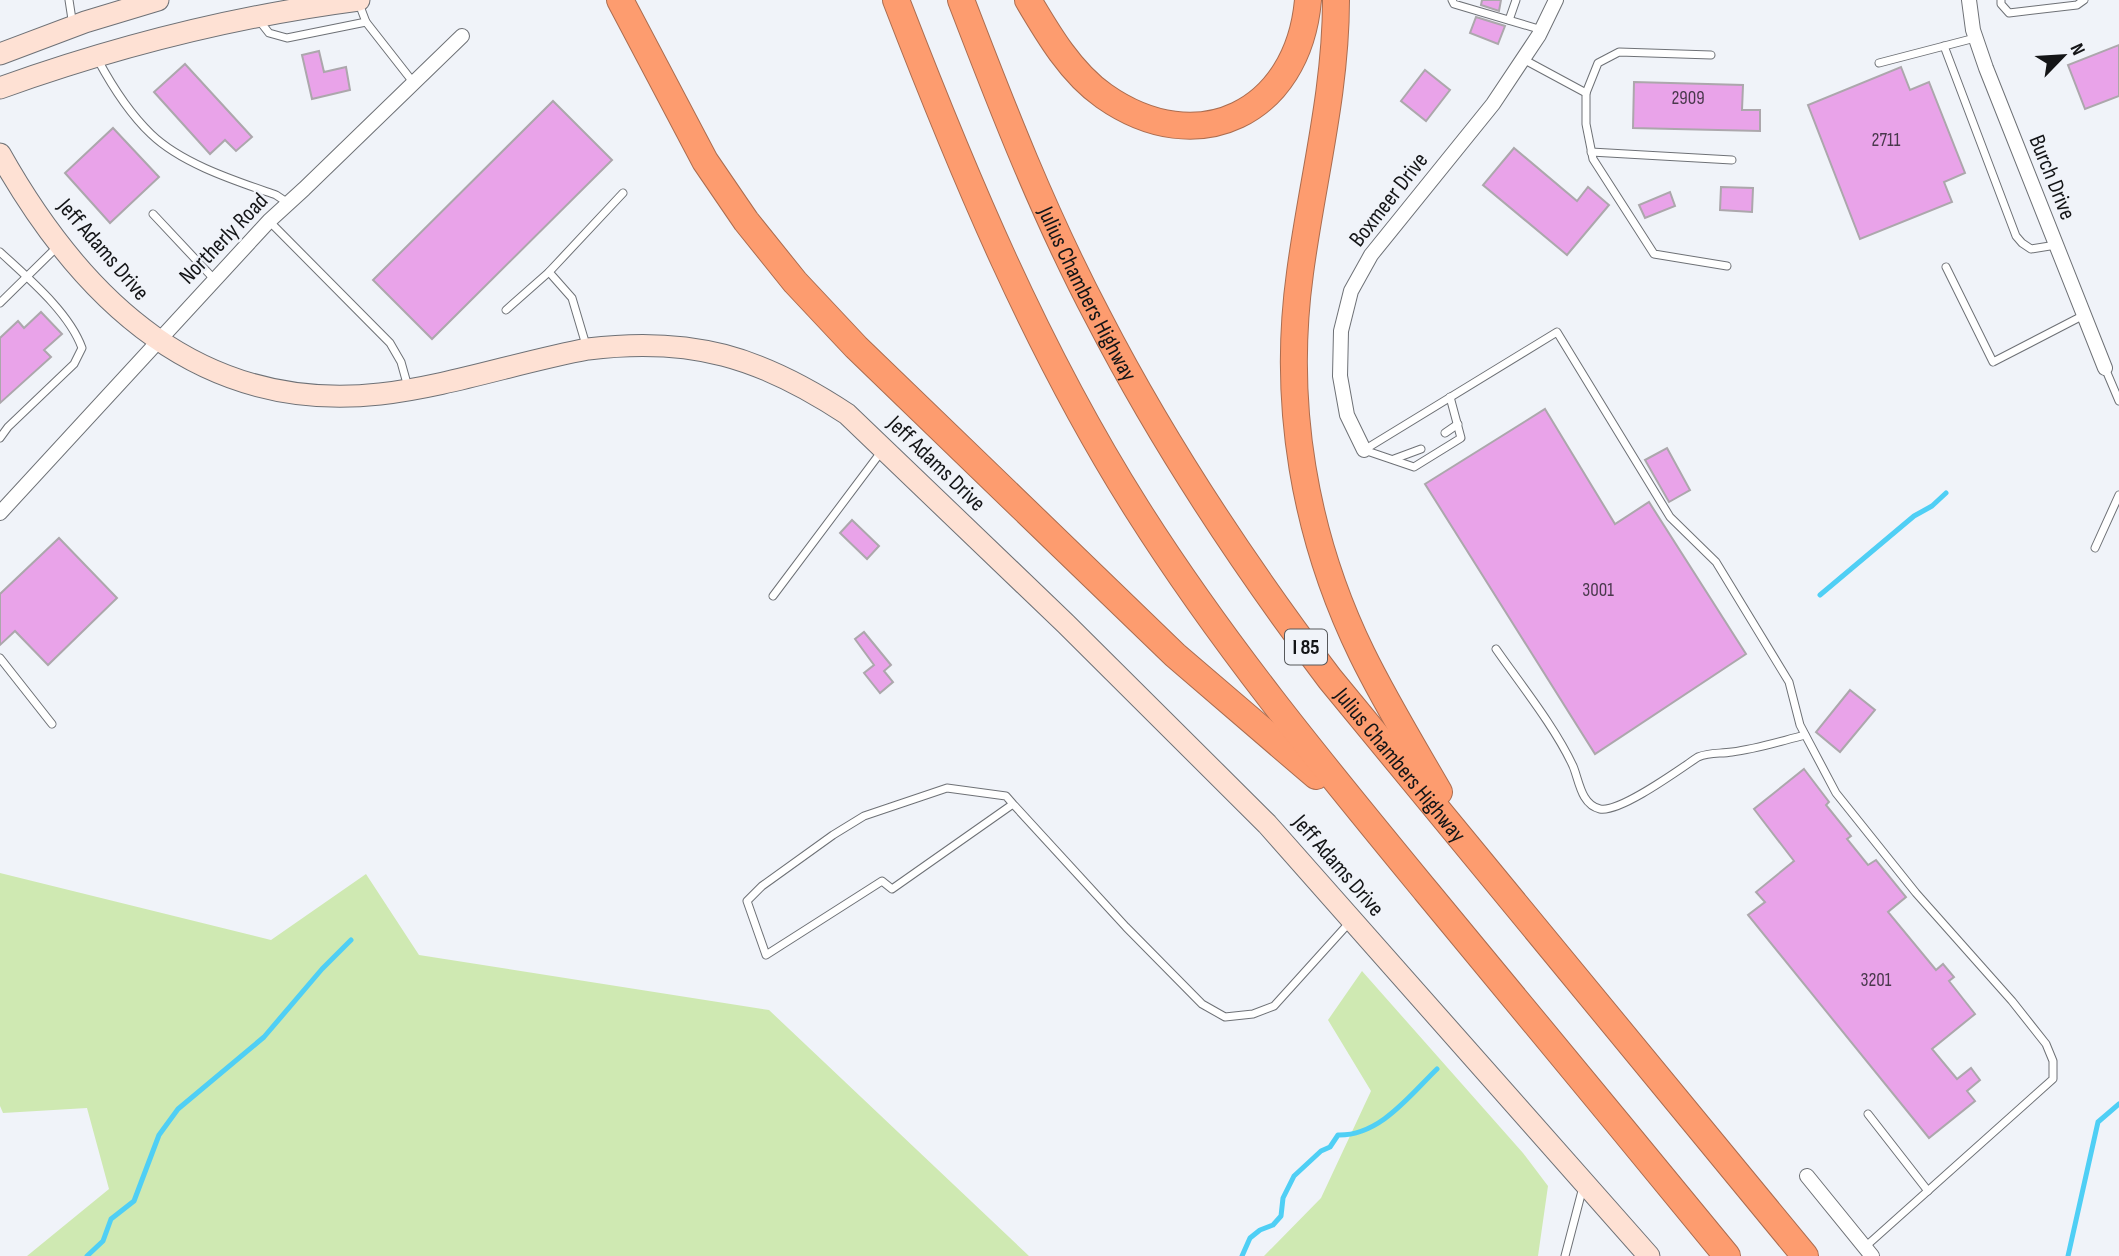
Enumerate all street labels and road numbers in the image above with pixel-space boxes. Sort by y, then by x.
street label: Burch Drive [2022,131,2082,224]
street label: Boxmeer Drive [1343,147,1434,252]
street label: Northerly Road [173,187,274,290]
street label: Jeff Adams Drive [51,192,155,306]
street label: Julius Chambers Highway [1031,201,1143,386]
street label: Jeff Adams Drive [881,409,991,517]
road number: I 85 [1285,630,1327,664]
street label: Julius Chambers Highway [1327,682,1472,848]
street label: Jeff Adams Drive [1286,808,1390,922]

